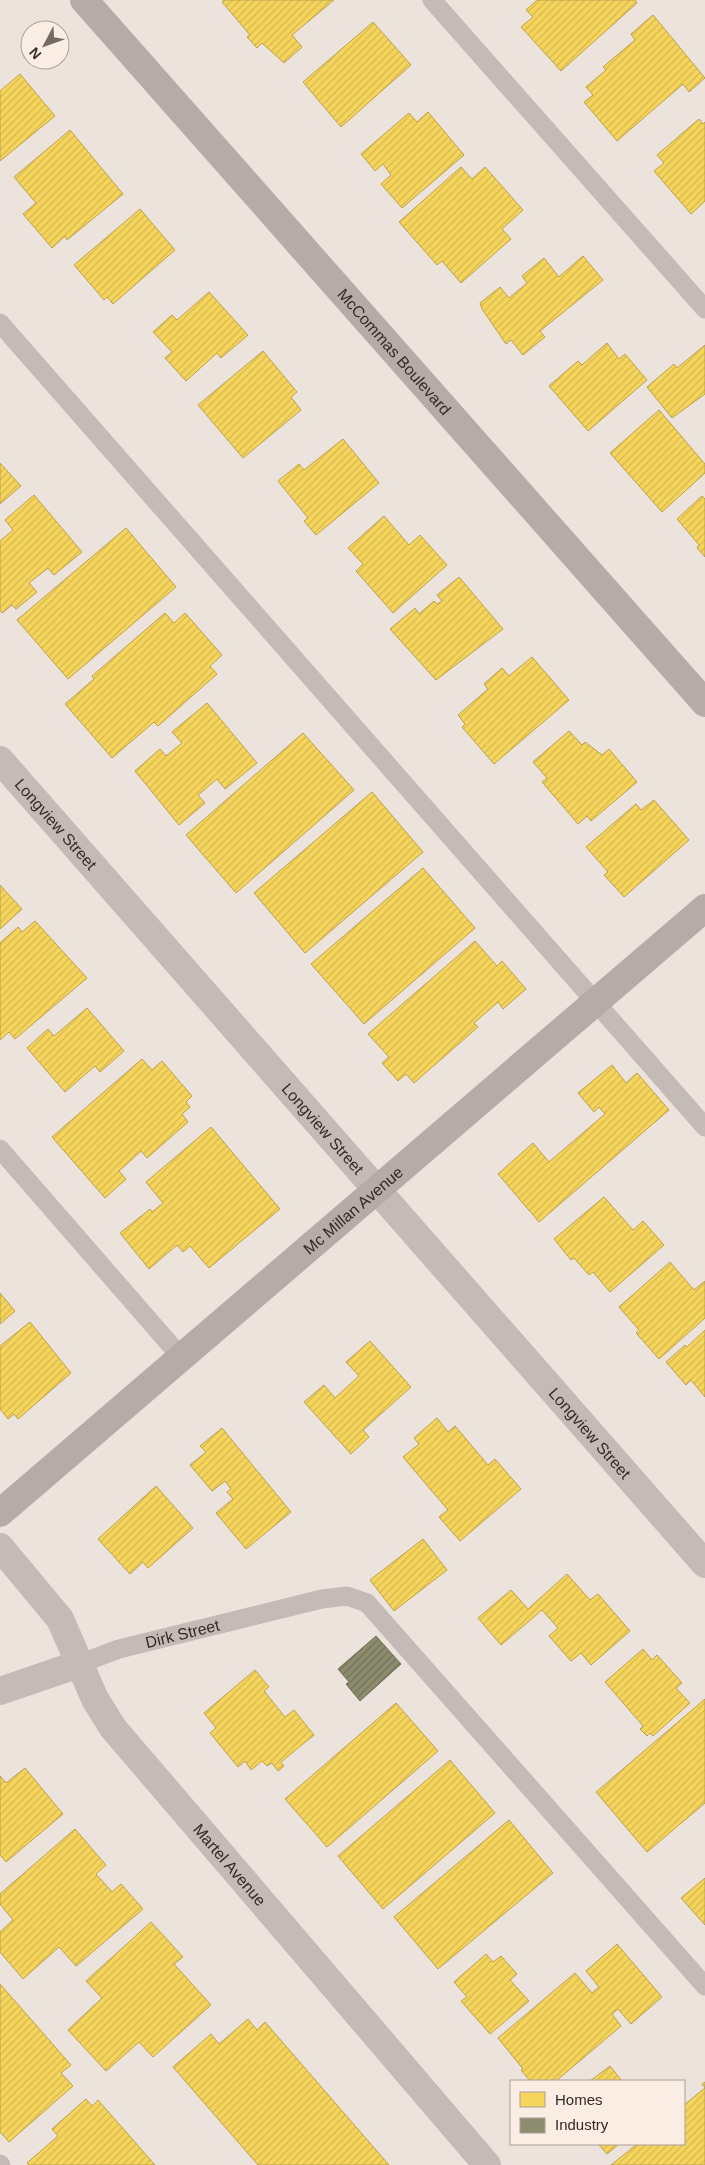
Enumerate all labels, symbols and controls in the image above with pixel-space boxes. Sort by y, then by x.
north arrow [20,20,70,70]
text: N [26,44,45,63]
street label: McCommas Boulevard [334,286,454,418]
street label: Longview Street [11,775,100,873]
street label: Longview Street [278,1080,367,1178]
street label: Mc Millan Avenue [300,1163,406,1258]
street label: Longview Street [545,1384,634,1482]
street label: Dirk Street [144,1616,222,1651]
street label: Martel Avenue [190,1821,269,1909]
legend [510,2080,685,2145]
text: Homes [555,2091,603,2108]
text: Industry [555,2116,609,2133]

